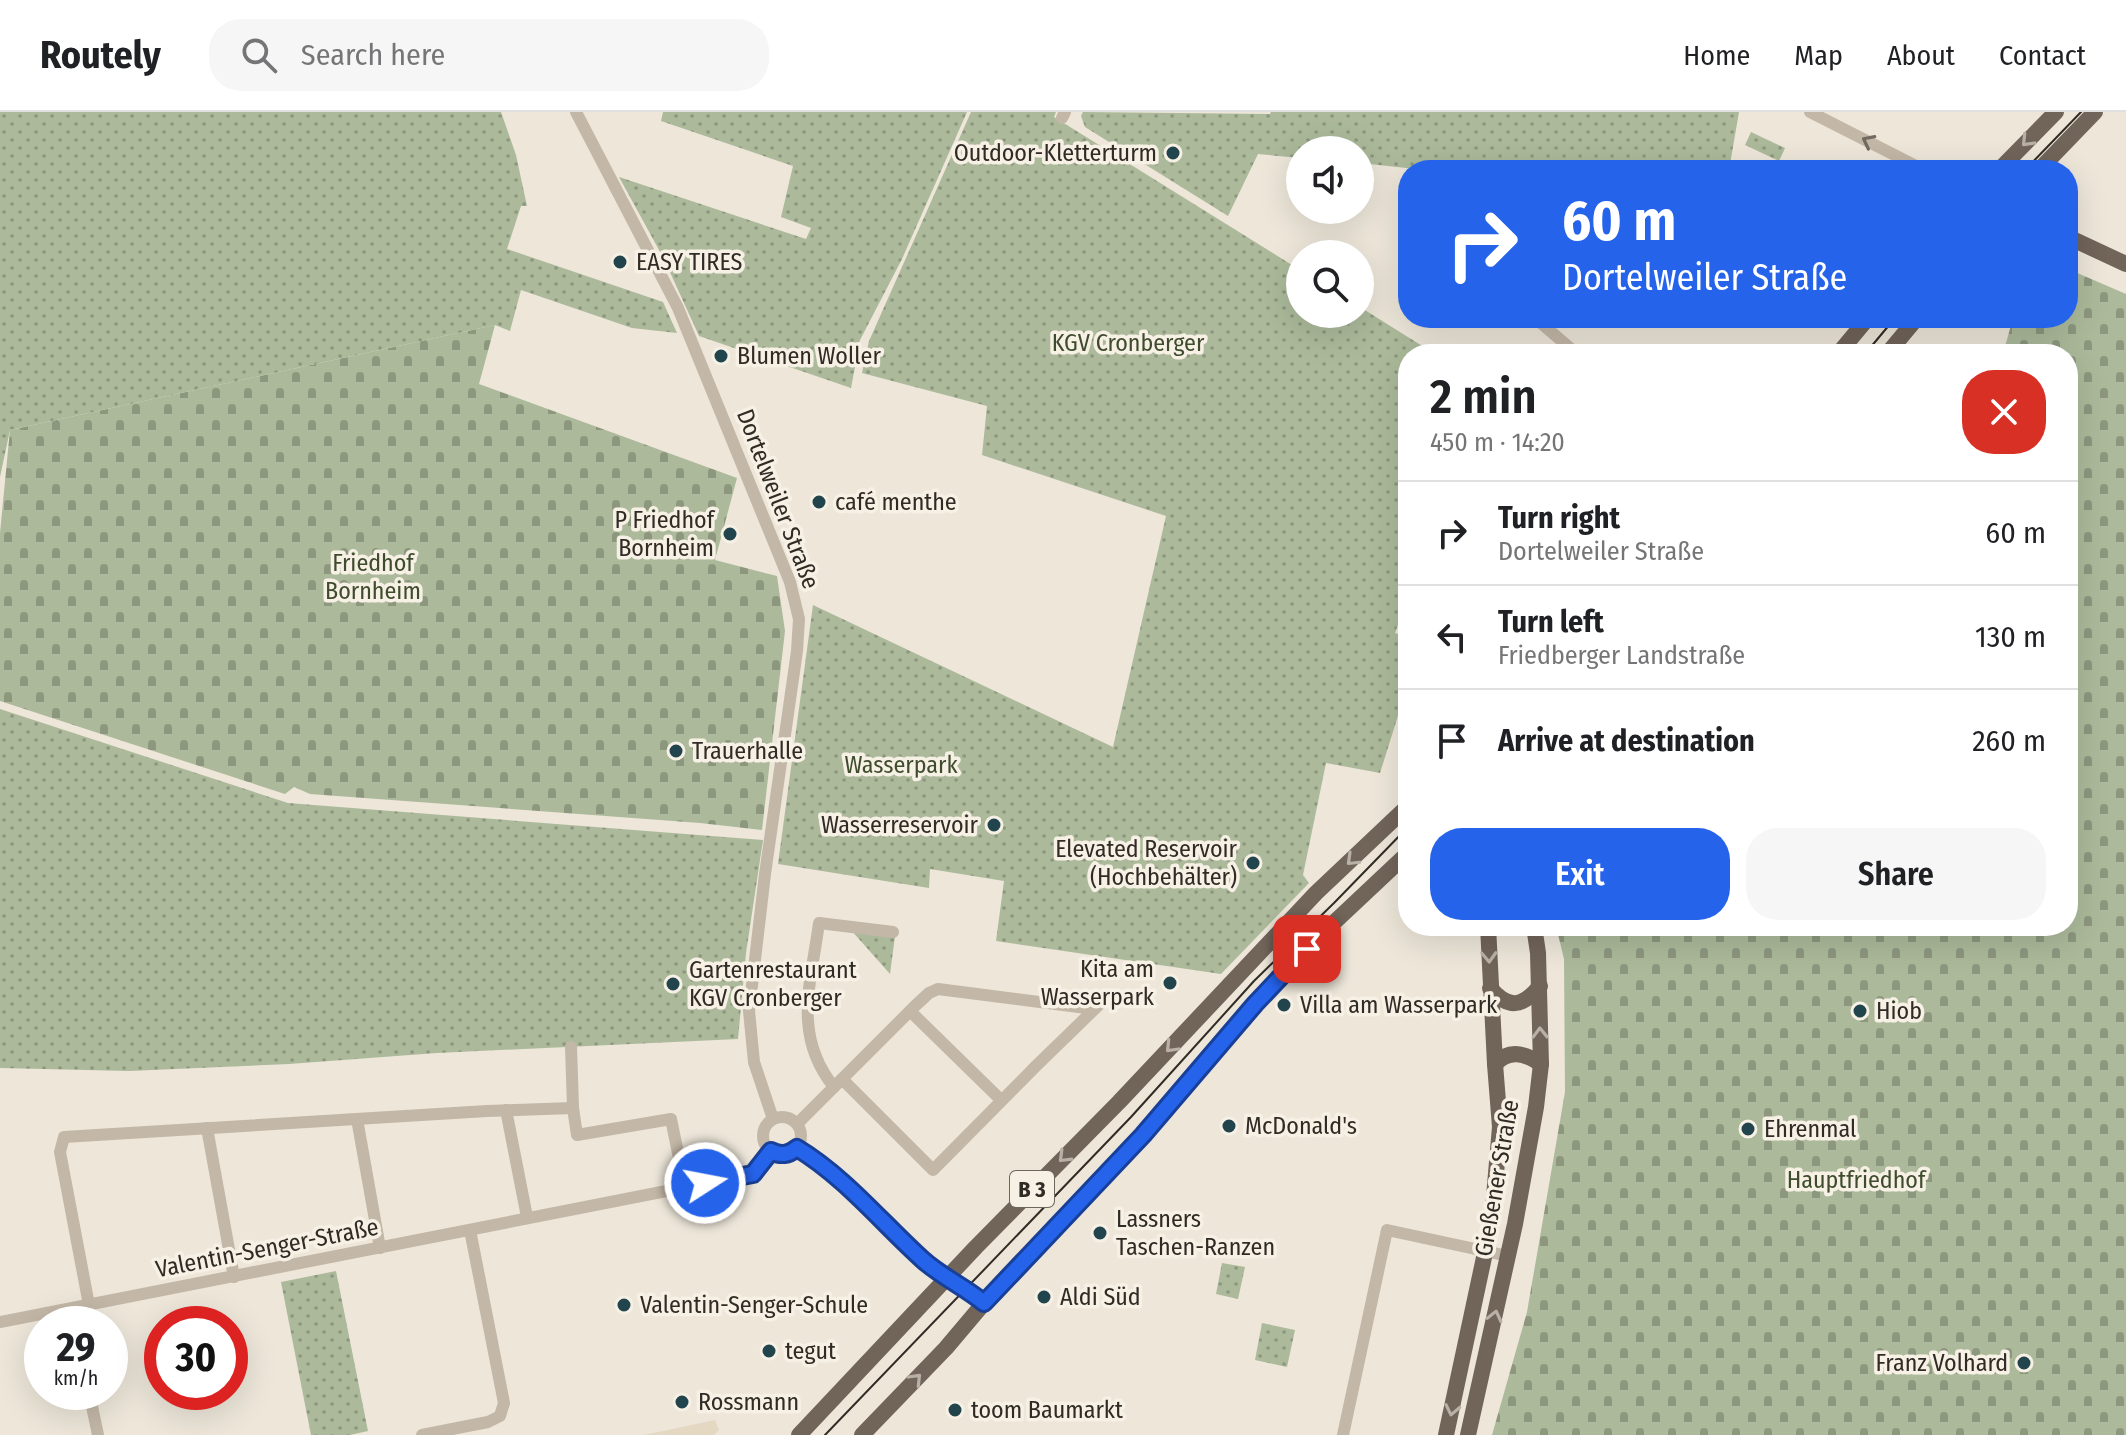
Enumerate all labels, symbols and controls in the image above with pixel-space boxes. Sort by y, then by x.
search box [209,19,769,91]
text: Routely [40,32,161,78]
icon: search [237,33,281,77]
text: Search here [301,37,445,73]
text: Home [1683,39,1750,72]
text: Map [1794,39,1843,72]
text: About [1887,39,1955,72]
text: Contact [1999,39,2086,72]
one-way arrow [2022,132,2036,146]
map controls [1286,136,1374,328]
button: sound [1286,136,1374,224]
one-way arrow [1861,136,1876,151]
place label: Outdoor-Kletterturm [954,139,1157,167]
marker: Outdoor-Kletterturm [1164,144,1182,162]
text: 60 m [1562,188,1676,255]
icon: right [1430,192,1534,296]
button: search [1286,240,1374,328]
place label: EASY TIRES [636,248,742,276]
marker: EASY TIRES [611,253,629,271]
text: Dortelweiler Straße [1562,256,1847,300]
park label: KGV Cronberger [1052,329,1205,357]
place label: Blumen Woller [737,342,881,370]
marker: Blumen Woller [712,347,730,365]
text: 2 min [1430,368,1537,426]
button: close [1962,370,2046,454]
street label: Dortelweiler Straße [731,405,825,593]
text: 450 m · 14:20 [1430,427,1565,458]
place label: café menthe [835,488,957,516]
marker: café menthe [810,493,828,511]
text: Turn right [1498,500,1620,536]
place label: P Friedhof Bornheim [614,506,716,562]
icon: right [1430,511,1474,555]
text: 60 m [1985,515,2046,551]
marker: P Friedhof Bornheim [721,525,739,543]
text: Dortelweiler Straße [1498,536,1704,567]
park label: Friedhof Bornheim [325,549,421,605]
text: Turn left [1498,604,1604,640]
icon: left [1430,615,1474,659]
text: 130 m [1975,619,2046,655]
text: Friedberger Landstraße [1498,640,1745,671]
icon: arrive [1430,719,1474,763]
text: Arrive at destination [1498,723,1755,759]
text: 260 m [1972,723,2046,759]
place label: Trauerhalle [692,737,803,765]
marker: Trauerhalle [667,742,685,760]
park label: Wasserpark [844,751,958,779]
place label: Wasserreservoir [821,811,979,839]
marker: Wasserreservoir [985,816,1003,834]
button: Exit [1430,828,1730,920]
button: Share [1746,828,2046,920]
place label: Elevated Reservoir (Hochbehälter) [1055,835,1238,891]
one-way arrow [1346,850,1361,864]
marker: Elevated Reservoir (Hochbehälter) [1244,854,1262,872]
pin [1273,915,1341,983]
icon: arrive [1285,927,1329,971]
one-way arrow [1481,951,1498,964]
place label: Kita am Wasserpark [1041,955,1155,1011]
place label: Gartenrestaurant KGV Cronberger [689,956,857,1012]
marker: Kita am Wasserpark [1161,974,1179,992]
marker: Gartenrestaurant KGV Cronberger [664,975,682,993]
place label: Villa am Wasserpark [1300,991,1498,1019]
marker: Villa am Wasserpark [1275,996,1293,1014]
place label: Hiob [1876,997,1922,1025]
marker: Hiob [1851,1002,1869,1020]
one-way arrow [1531,1026,1549,1039]
one-way arrow [1166,1038,1180,1052]
street label: Gießener Straße [1469,1097,1525,1259]
place label: McDonald's [1245,1112,1357,1140]
place label: Ehrenmal [1764,1115,1856,1143]
marker: McDonald's [1220,1117,1238,1135]
marker: Ehrenmal [1739,1120,1757,1138]
position arrow [663,1141,747,1225]
one-way arrow [1059,1148,1073,1162]
park label: Hauptfriedhof [1787,1166,1927,1194]
road number: B 3 [1010,1171,1054,1207]
place label: Lassners Taschen-Ranzen [1116,1205,1275,1261]
street label: Valentin-Senger-Straße [153,1213,381,1283]
marker: Lassners Taschen-Ranzen [1091,1224,1109,1242]
place label: Aldi Süd [1060,1283,1141,1311]
marker: Aldi Süd [1035,1288,1053,1306]
place label: Valentin-Senger-Schule [640,1291,868,1319]
marker: Valentin-Senger-Schule [615,1296,633,1314]
speed limit sign: 30 [144,1306,248,1410]
one-way arrow [1485,1310,1502,1324]
text: 29 [56,1324,95,1372]
place label: tegut [785,1337,836,1365]
marker: tegut [760,1342,778,1360]
place label: Franz Volhard [1876,1349,2008,1377]
marker: Franz Volhard [2015,1354,2033,1372]
text: km/h [54,1366,98,1390]
one-way arrow [907,1374,922,1388]
place label: Rossmann [698,1388,799,1416]
marker: Rossmann [673,1393,691,1411]
place label: toom Baumarkt [971,1396,1123,1424]
marker: toom Baumarkt [946,1401,964,1419]
one-way arrow [1444,1402,1461,1416]

